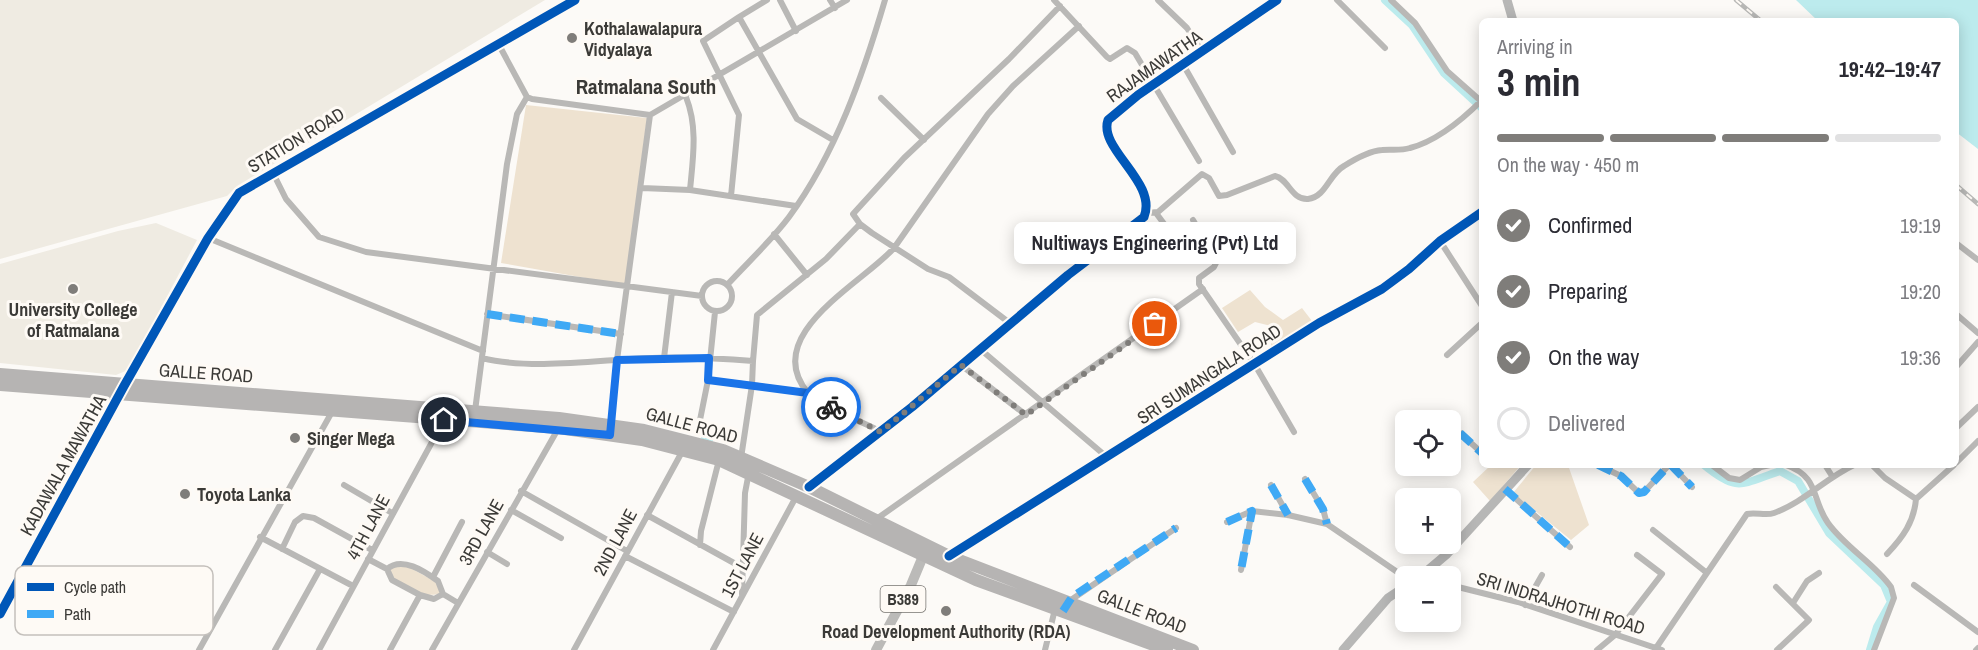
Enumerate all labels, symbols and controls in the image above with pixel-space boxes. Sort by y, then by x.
place label: Kothalawalapura Vidyalaya [584,16,703,62]
street label: RAJAMAWATHA [1101,24,1207,108]
marker: Kothalawalapura Vidyalaya [565,31,579,45]
text: Arriving in [1497,33,1573,60]
text: 19:42–19:47 [1839,54,1941,84]
text: 3 min [1497,56,1581,108]
district label: Ratmalana South [576,72,716,101]
street label: STATION ROAD [243,101,349,179]
text: On the way · 450 m [1497,151,1639,178]
icon: check [1497,209,1530,242]
text: Confirmed [1548,210,1632,240]
text: 19:19 [1900,212,1941,239]
callout: Nultiways Engineering (Pvt) Ltd [1014,222,1296,264]
text: Nultiways Engineering (Pvt) Ltd [1032,229,1278,256]
icon: check [1497,275,1530,308]
text: Preparing [1548,276,1627,306]
text: 19:20 [1900,278,1941,305]
marker: University College of Ratmalana [66,282,80,296]
place label: University College of Ratmalana [9,297,137,343]
pin [1129,298,1180,349]
icon: bag [1138,307,1171,340]
street label: SRI SUMANGALA ROAD [1132,318,1286,430]
icon: check [1497,341,1530,374]
text: On the way [1548,342,1639,372]
text: 19:36 [1900,344,1941,371]
street label: GALLE ROAD [158,357,254,389]
courier [801,377,861,437]
street label: KADAWALA MAWATHA [14,390,112,540]
icon: bike [815,391,848,424]
pin [418,394,469,445]
street label: GALLE ROAD [643,401,741,449]
icon: home [427,403,460,436]
text: Delivered [1548,408,1625,438]
map controls [1395,410,1461,632]
button: locate [1395,410,1461,476]
place label: Singer Mega [307,426,396,451]
marker: Singer Mega [288,431,302,445]
place label: Toyota Lanka [197,482,292,507]
marker: Toyota Lanka [178,487,192,501]
button: + [1395,488,1461,554]
street label: 4TH LANE [340,490,396,564]
street label: 3RD LANE [453,494,509,570]
street label: 2ND LANE [587,504,643,580]
street label: 1ST LANE [715,528,769,602]
legend [15,566,213,635]
button: − [1395,566,1461,632]
street label: SRI INDRAJHOTHI ROAD [1474,566,1648,640]
text: Cycle path [64,576,126,598]
street label: GALLE ROAD [1093,582,1191,640]
road number: B389 [880,586,926,612]
text: Path [64,603,91,625]
marker: Road Development Authority (RDA) [939,604,953,618]
place label: Road Development Authority (RDA) [822,619,1070,644]

